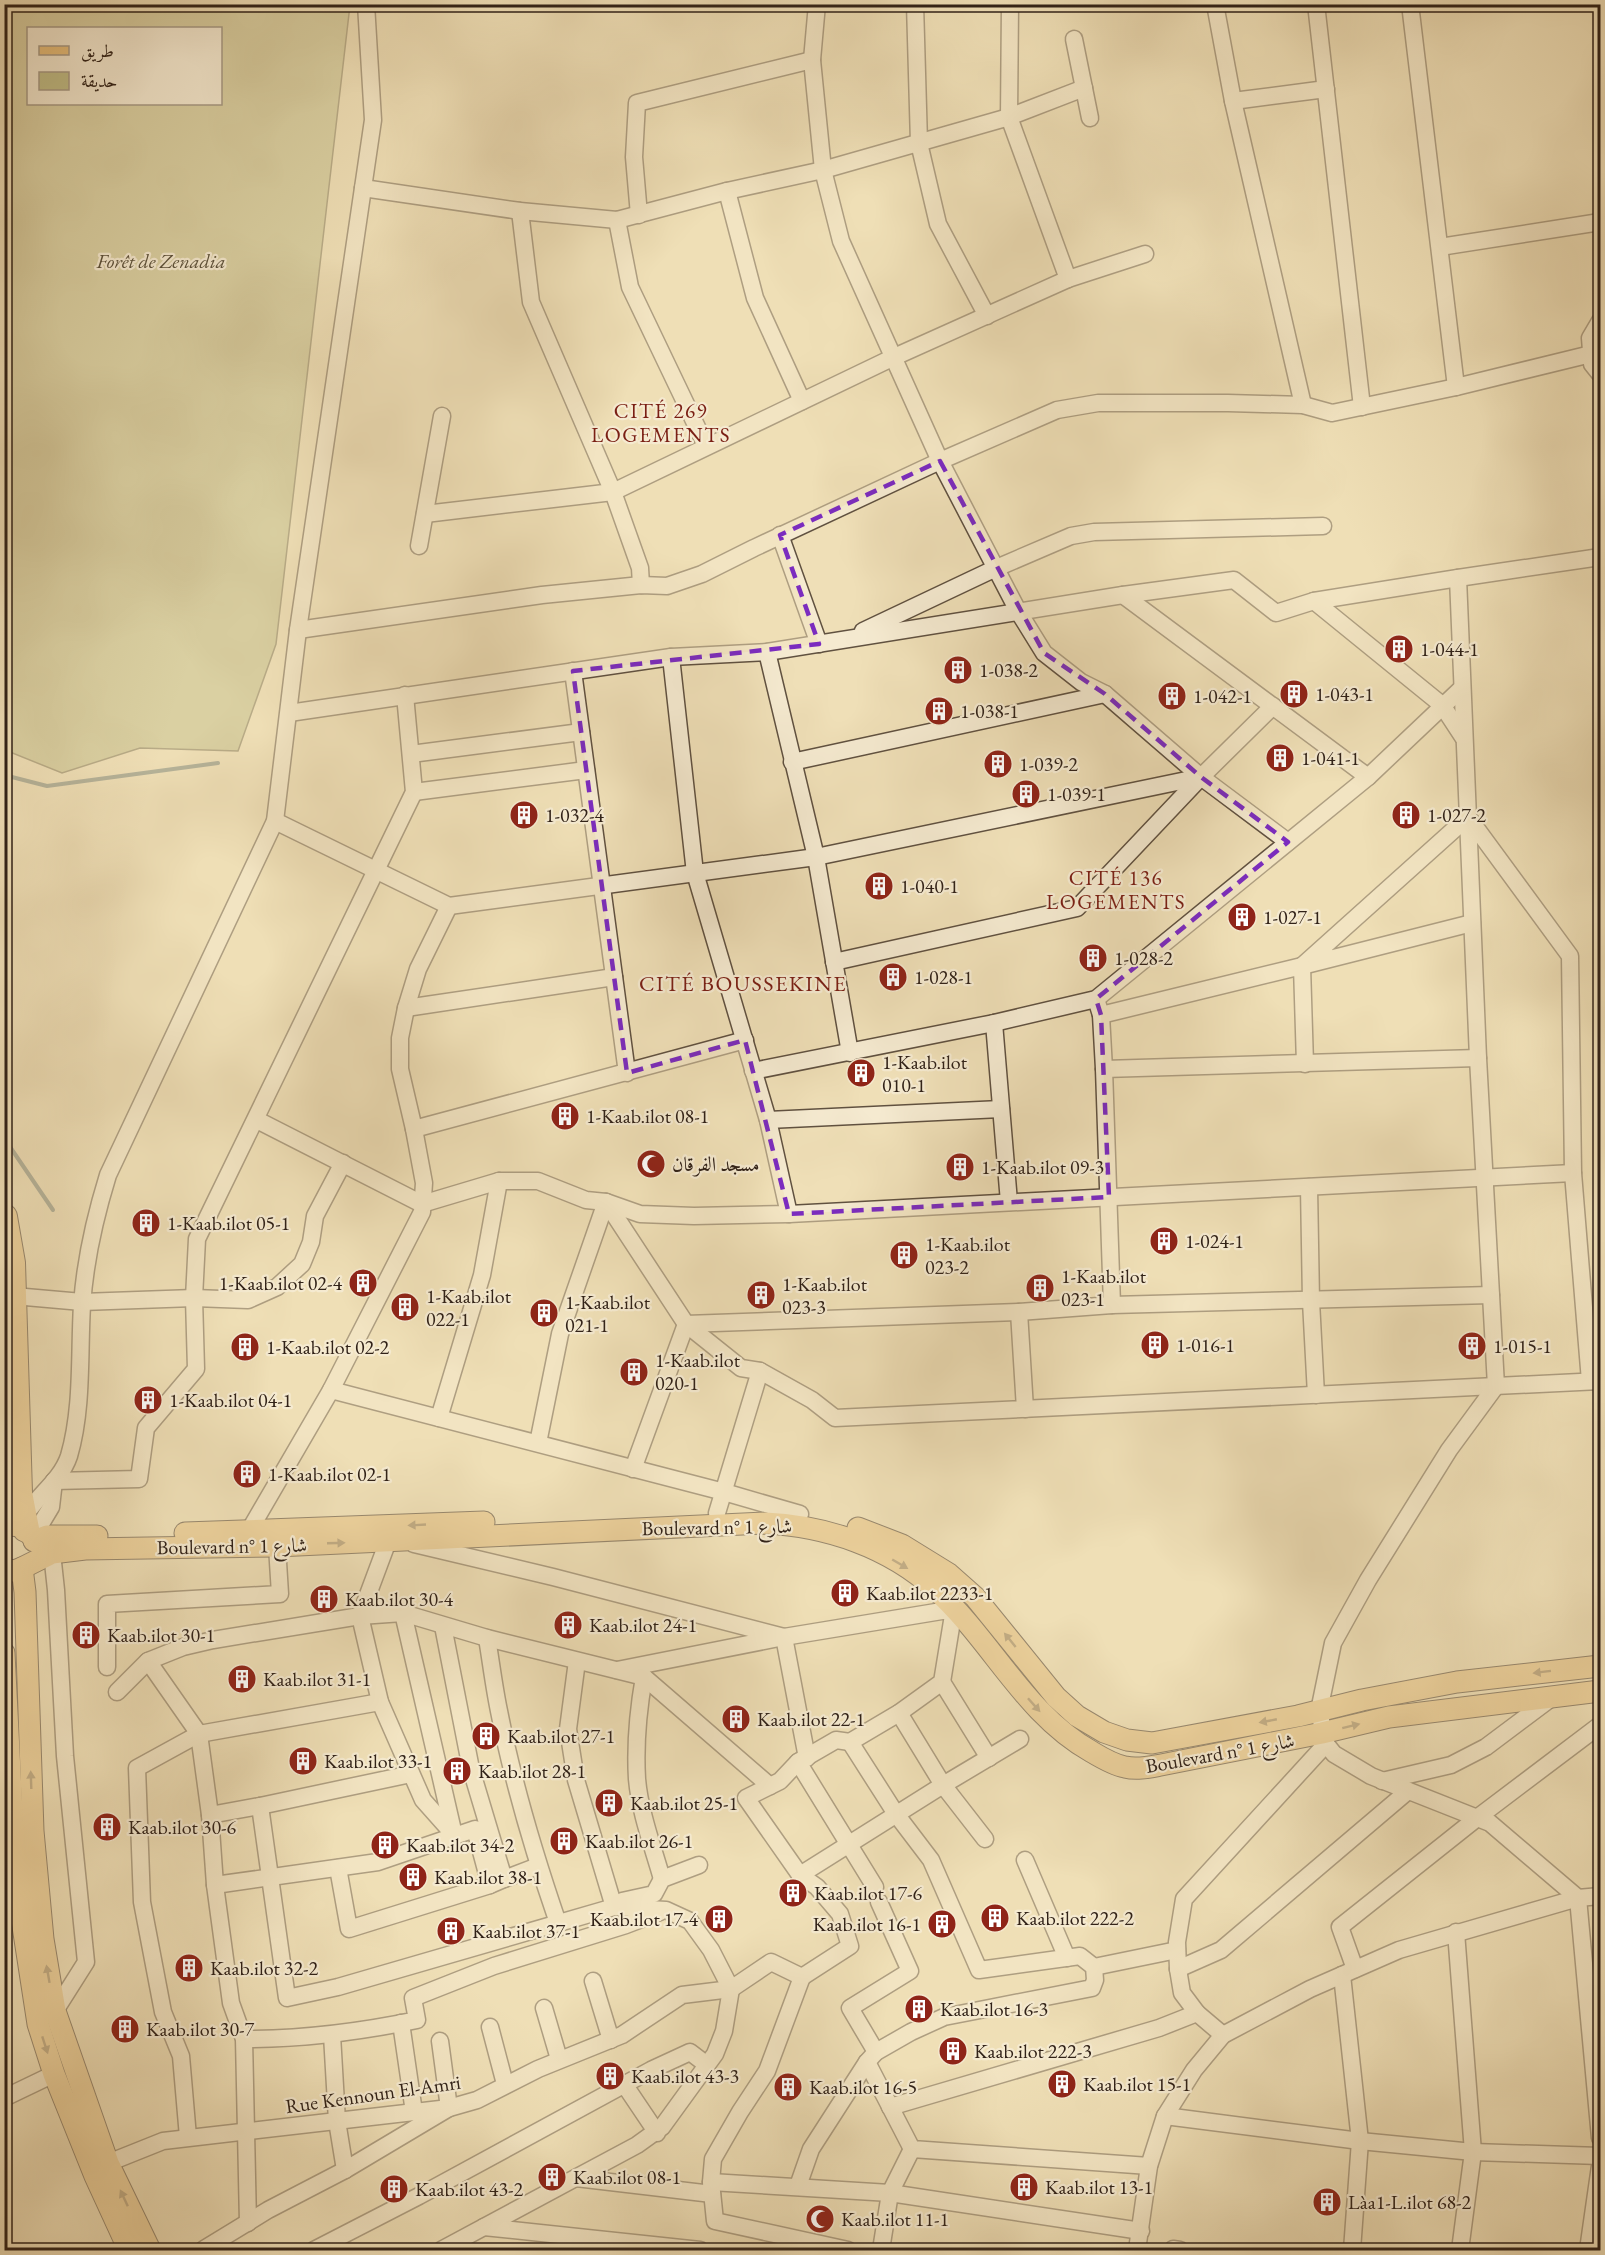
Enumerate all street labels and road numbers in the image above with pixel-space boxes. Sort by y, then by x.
street label: Boulevard n° شارع 1 [641,1513,793,1546]
street label: Boulevard n° شارع 1 [156,1532,308,1565]
street label: Boulevard n° شارع 1 [1144,1727,1297,1784]
street label: Rue Kennoun El-Amri [284,2069,462,2119]

